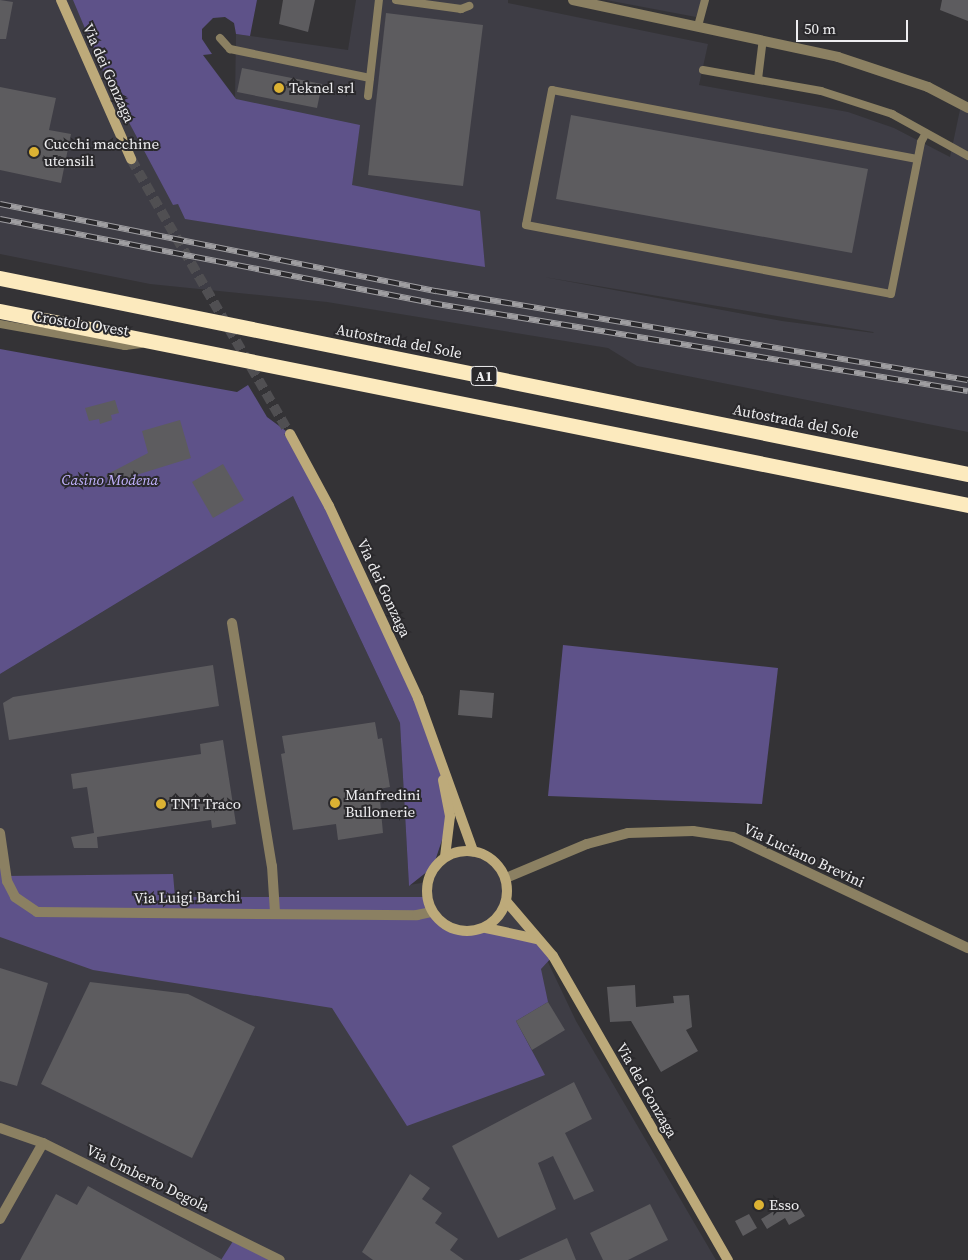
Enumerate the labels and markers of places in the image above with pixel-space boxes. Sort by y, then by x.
place label: Teknel srl [289,79,354,97]
marker: Teknel srl [273,82,285,94]
place label: Cucchi macchine utensili [44,134,159,169]
marker: Cucchi macchine utensili [28,146,40,158]
place label: Manfredini Bullonerie [345,785,421,820]
place label: TNT Traco [171,795,242,813]
marker: Manfredini Bullonerie [329,797,341,809]
marker: TNT Traco [155,798,167,810]
place label: Esso [769,1196,799,1214]
marker: Esso [753,1199,765,1211]

